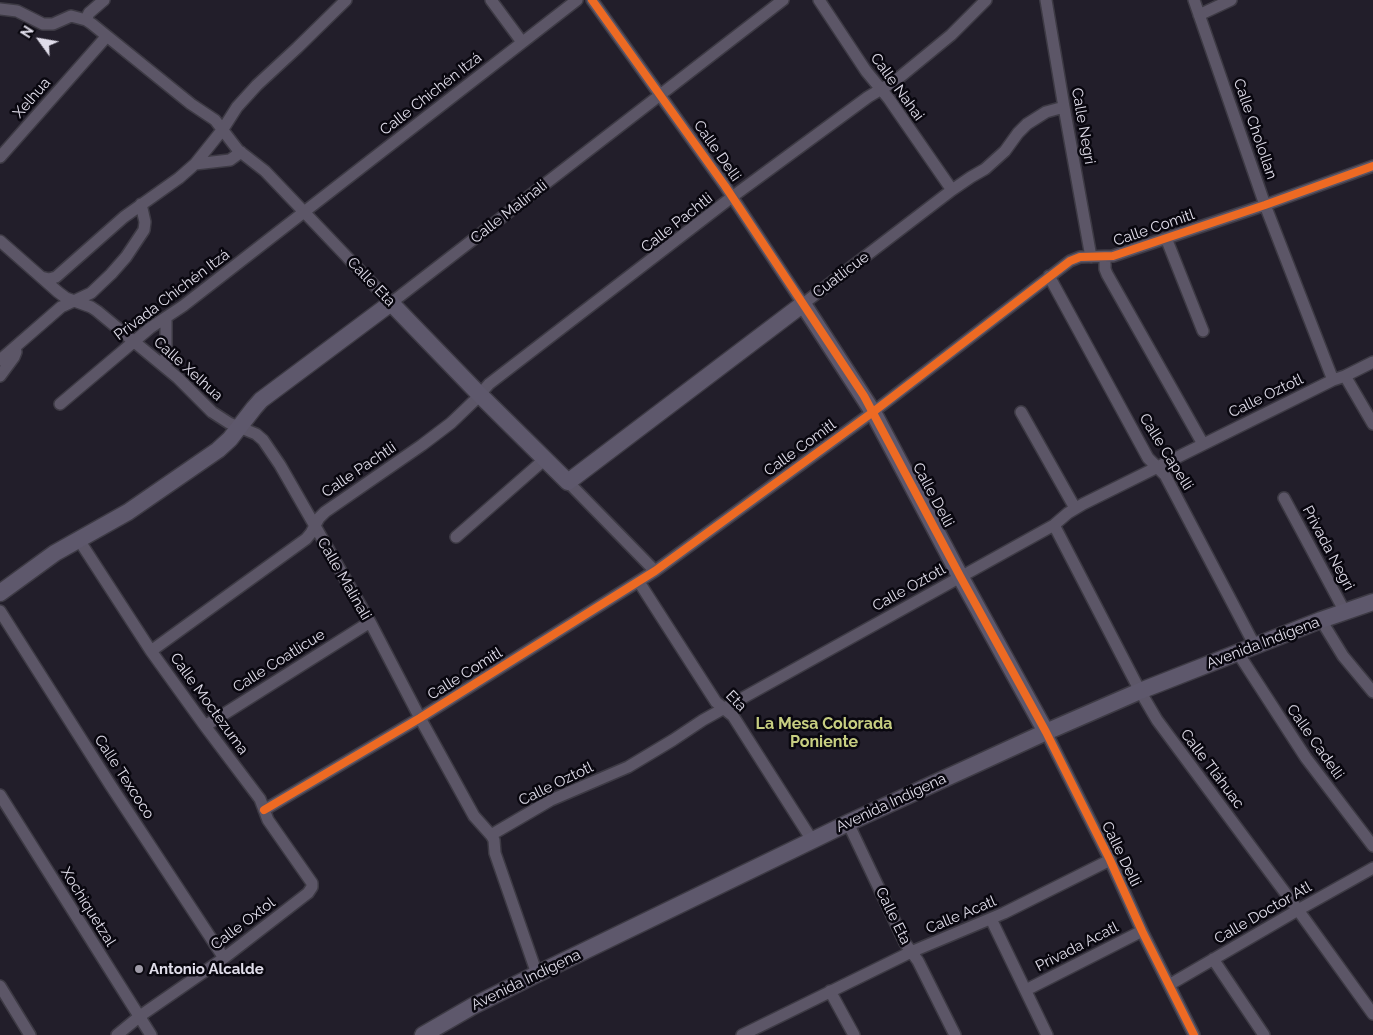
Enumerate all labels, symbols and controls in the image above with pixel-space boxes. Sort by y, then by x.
north arrow [15,15,65,65]
text: N [18,23,37,41]
street label: Calle Chichén Itzá [377,49,485,139]
street label: Calle Nahai [866,50,928,124]
street label: Xelhua [10,74,54,122]
street label: Calle Cholollan [1229,76,1281,182]
street label: Calle Negri [1067,86,1099,166]
street label: Calle Delli [689,117,745,185]
street label: Calle Malinali [467,177,551,247]
street label: Calle Pachtli [638,189,716,257]
street label: Calle Comitl [1111,206,1197,250]
street label: Privada Chichén Itzá [111,246,233,344]
street label: Cuatlicue [809,248,873,302]
street label: Calle Eta [343,254,399,310]
street label: Calle Xelhua [150,333,226,405]
street label: Calle Oztotl [1226,370,1306,422]
street label: Calle Capelli [1135,410,1197,494]
street label: Calle Comitl [760,416,840,480]
street label: Calle Pachtli [318,439,400,501]
street label: Calle Delli [909,460,957,530]
street label: Privada Negri [1298,503,1358,593]
street label: Calle Malinali [313,535,375,623]
street label: Calle Oztotl [869,561,949,615]
street label: Avenida Indígena [1204,613,1322,673]
street label: Calle Coatlicue [230,626,328,696]
street label: Calle Comitl [424,644,506,704]
street label: Calle Moctezuma [166,650,252,758]
street label: Eta [722,687,750,715]
street label: Calle Cadelli [1283,701,1347,783]
district label: La Mesa Colorada Poniente [756,714,892,752]
street label: Calle Tláhuac [1176,726,1248,812]
street label: Calle Texcoco [90,732,158,822]
street label: Calle Oztotl [516,758,596,810]
street label: Avenida Indígena [833,770,949,836]
street label: Calle Delli [1098,819,1144,889]
street label: Xochiquetzal [57,864,119,950]
street label: Calle Doctor Atl [1211,878,1315,948]
street label: Calle Eta [871,884,915,948]
street label: Calle Acatl [923,892,999,938]
street label: Calle Oxtol [207,894,279,954]
street label: Privada Acatl [1033,918,1121,976]
street label: Avenida Indígena [468,946,584,1014]
place label: Antonio Alcalde [149,960,264,978]
marker: Antonio Alcalde [133,963,145,975]

